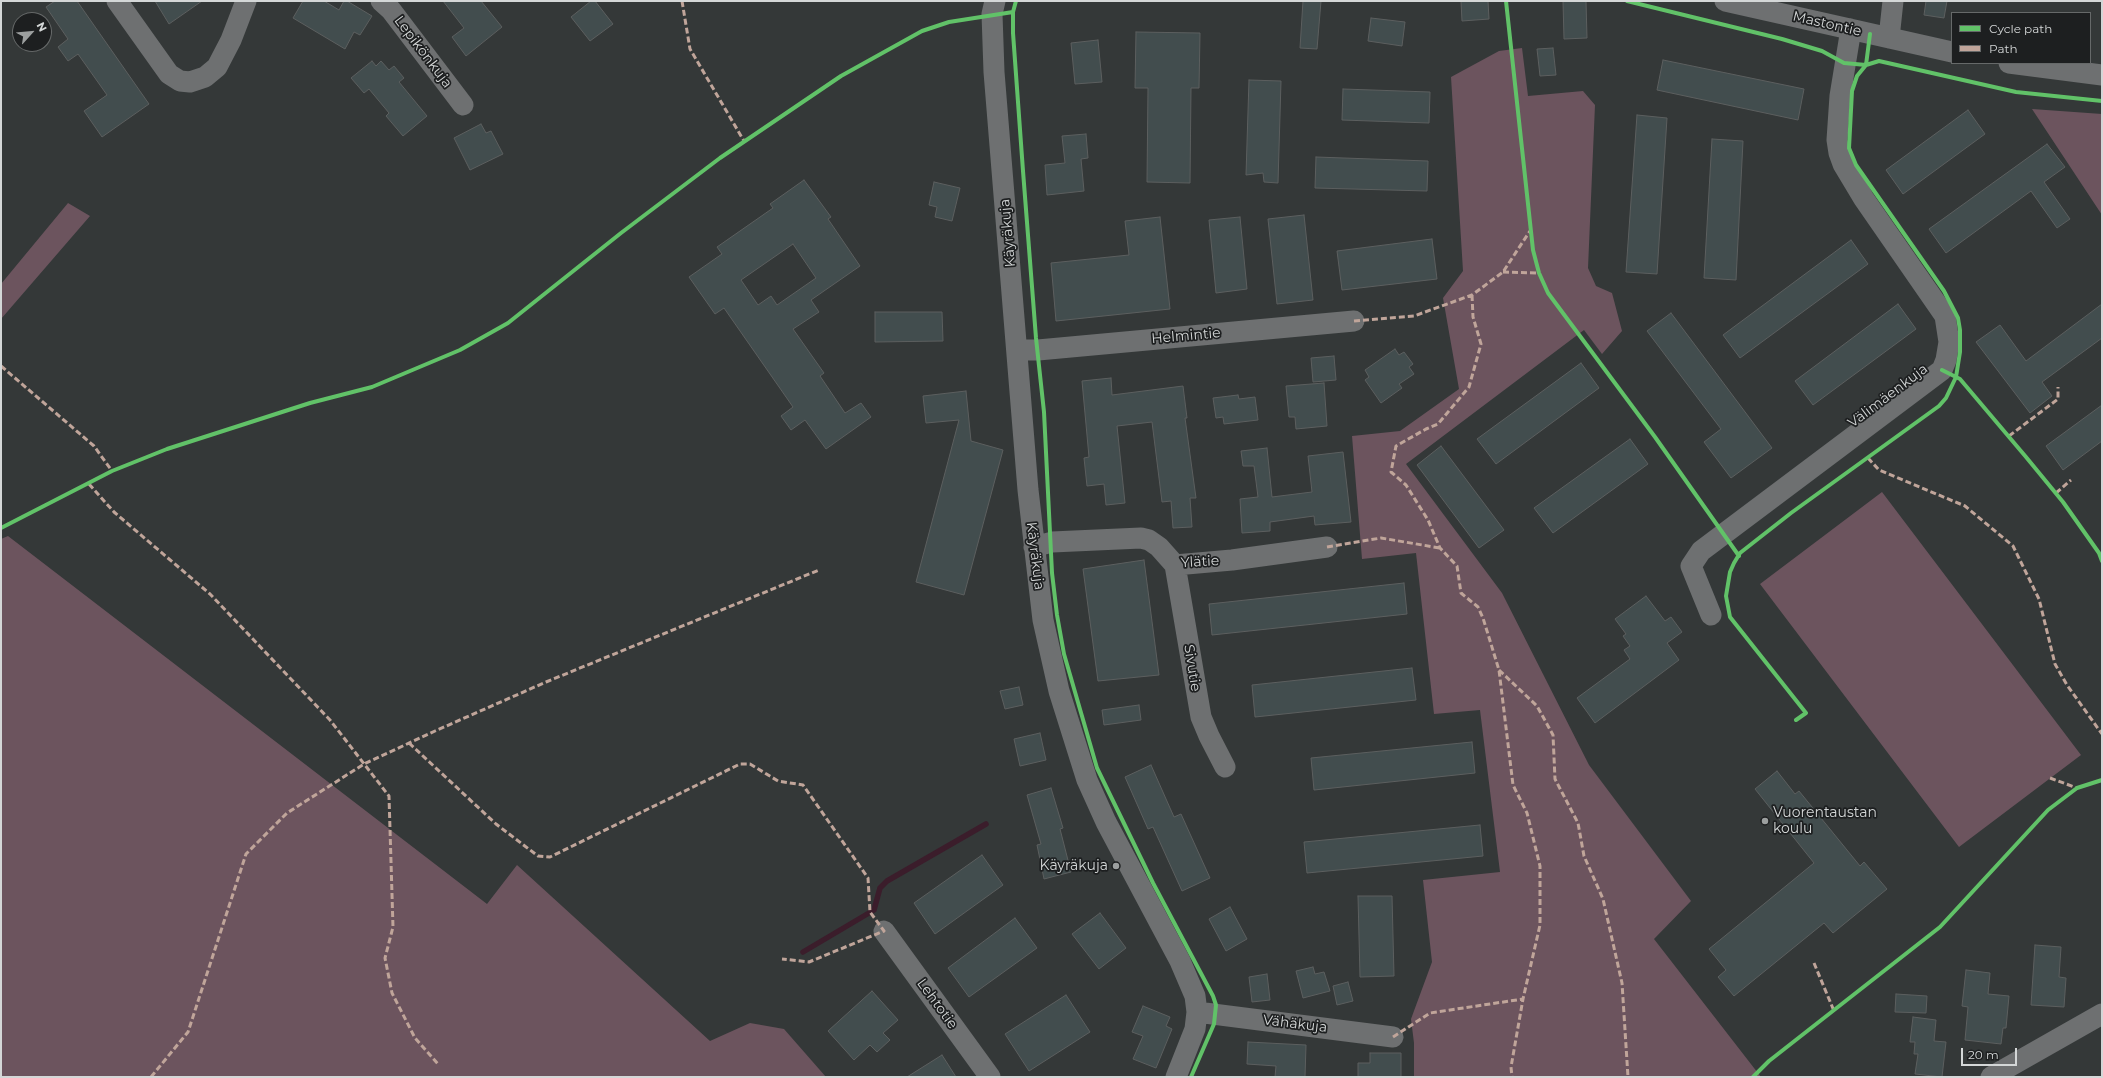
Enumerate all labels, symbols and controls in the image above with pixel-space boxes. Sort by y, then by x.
street label: Mastontie [1791,8,1863,40]
north arrow [12,12,52,52]
legend [1951,12,2091,64]
street label: Lepikönkuja [390,13,456,91]
text: N [34,20,50,34]
text: Cycle path [1989,21,2052,36]
text: Path [1989,41,2018,56]
street label: Käyräkuja [997,198,1019,268]
street label: Helmintie [1151,325,1221,347]
street label: Välimäenkuja [1845,361,1931,431]
street label: Käyräkuja [1022,521,1048,591]
street label: Ylätie [1180,553,1220,571]
street label: Sivutie [1180,643,1204,693]
place label: Vuorentaustan koulu [1773,805,1877,838]
marker: Vuorentaustan koulu [1760,816,1770,826]
place label: Käyräkuja [1040,858,1108,874]
marker: Käyräkuja [1111,861,1121,871]
street label: Lehtotie [913,976,961,1032]
street label: Vähäkuja [1262,1012,1328,1036]
scale bar [1963,1040,2019,1066]
text: 20 m [1968,1047,1999,1062]

